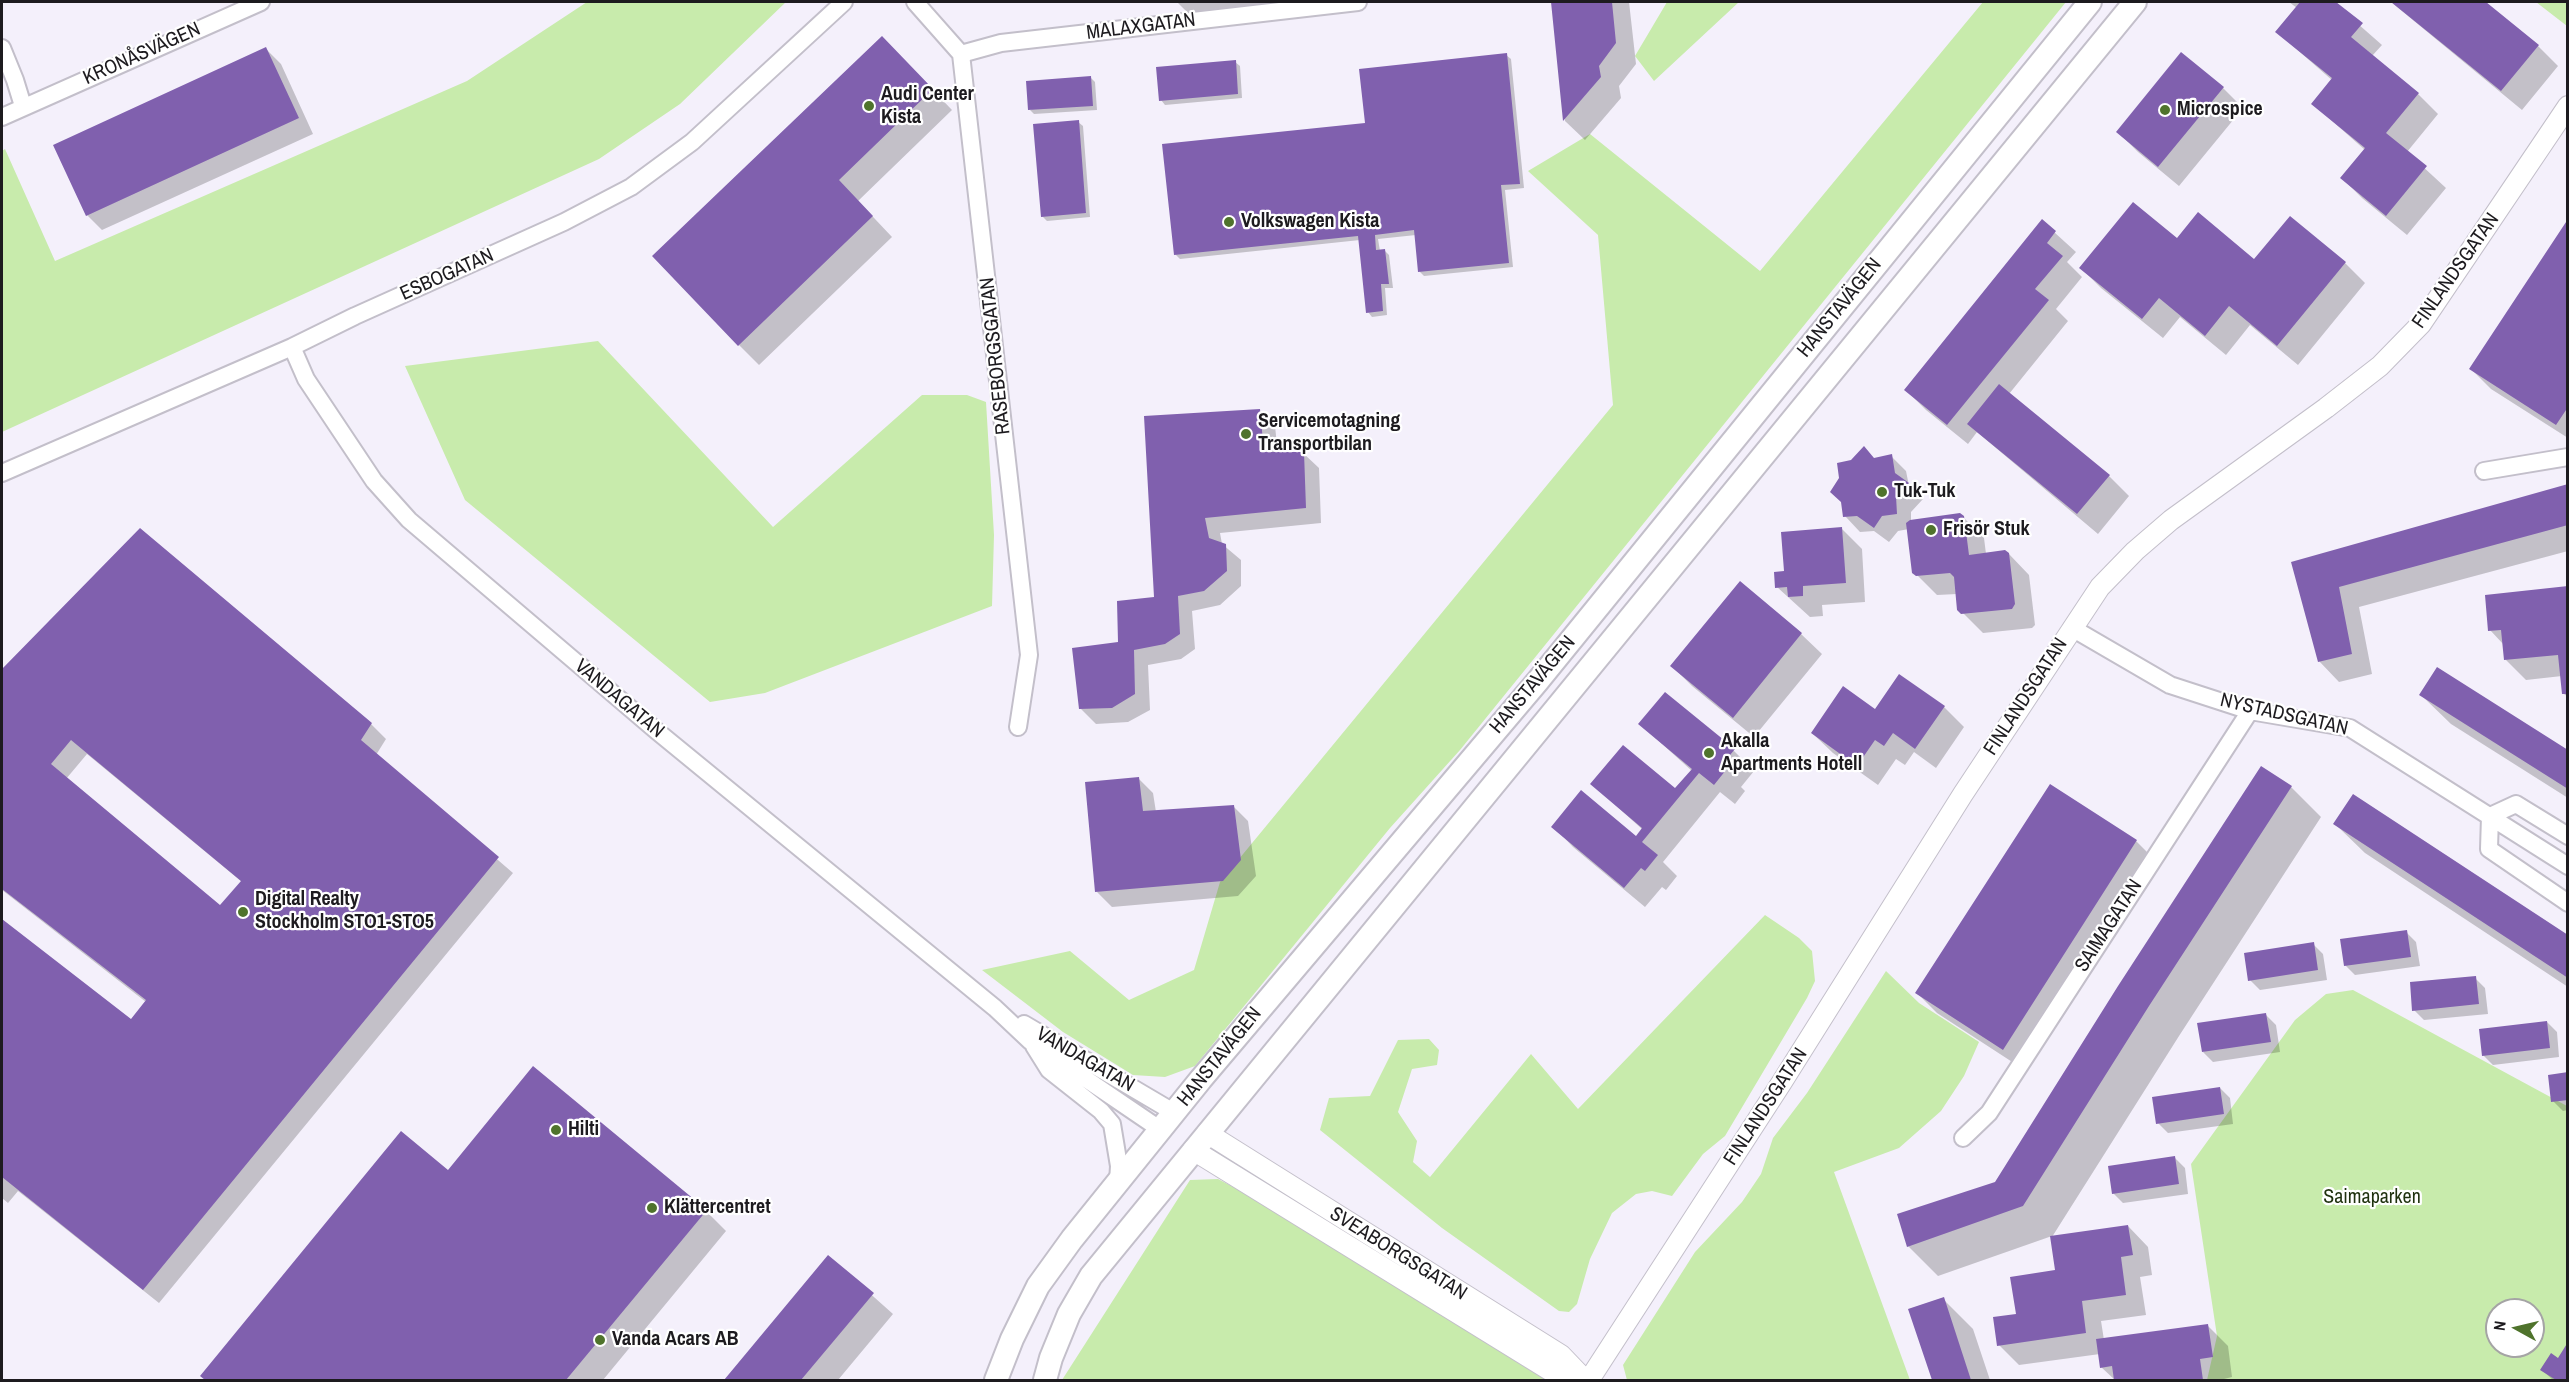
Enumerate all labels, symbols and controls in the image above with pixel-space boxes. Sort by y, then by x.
street label: MALAXGATAN [1085,8,1197,46]
street label: KRONÅSVÄGEN [80,18,204,90]
place label: Audi Center Kista [881,83,974,130]
place label: Microspice [2177,98,2263,122]
marker: Audi Center Kista [862,99,876,113]
marker: Microspice [2158,103,2172,117]
street label: FINLANDSGATAN [2407,209,2505,333]
place label: Volkswagen Kista [1241,210,1379,234]
marker: Volkswagen Kista [1222,215,1236,229]
street label: ESBOGATAN [397,244,497,306]
street label: HANSTAVÄGEN [1793,254,1887,362]
street label: RASEBORGSGATAN [976,276,1016,436]
place label: Servicemotagning Transportbilan [1258,410,1400,457]
marker: Servicemotagning Transportbilan [1239,427,1253,441]
place label: Tuk-Tuk [1894,480,1955,504]
marker: Tuk-Tuk [1875,485,1889,499]
place label: Frisör Stuk [1943,518,2030,542]
marker: Frisör Stuk [1924,523,1938,537]
street label: HANSTAVÄGEN [1485,631,1581,739]
street label: FINLANDSGATAN [1979,634,2073,760]
street label: VANDAGATAN [569,655,669,743]
street label: NYSTADSGATAN [2218,689,2350,741]
place label: Akalla Apartments Hotell [1721,730,1862,777]
marker: Akalla Apartments Hotell [1702,746,1716,760]
street label: SAIMAGATAN [2070,875,2148,977]
place label: Digital Realty Stockholm STO1-STO5 [255,888,434,935]
marker: Digital Realty Stockholm STO1-STO5 [236,905,250,919]
street label: HANSTAVÄGEN [1173,1003,1267,1111]
street label: VANDAGATAN [1032,1022,1138,1098]
street label: FINLANDSGATAN [1719,1044,1813,1170]
place label: Hilti [568,1118,599,1142]
marker: Hilti [549,1123,563,1137]
park label: Saimaparken [2323,1186,2421,1210]
place label: Klättercentret [664,1196,771,1220]
marker: Klättercentret [645,1201,659,1215]
street label: SVEABORGSGATAN [1325,1202,1471,1306]
north arrow [2485,1298,2545,1358]
text: N [2488,1320,2511,1332]
place label: Vanda Acars AB [612,1328,739,1352]
marker: Vanda Acars AB [593,1333,607,1347]

